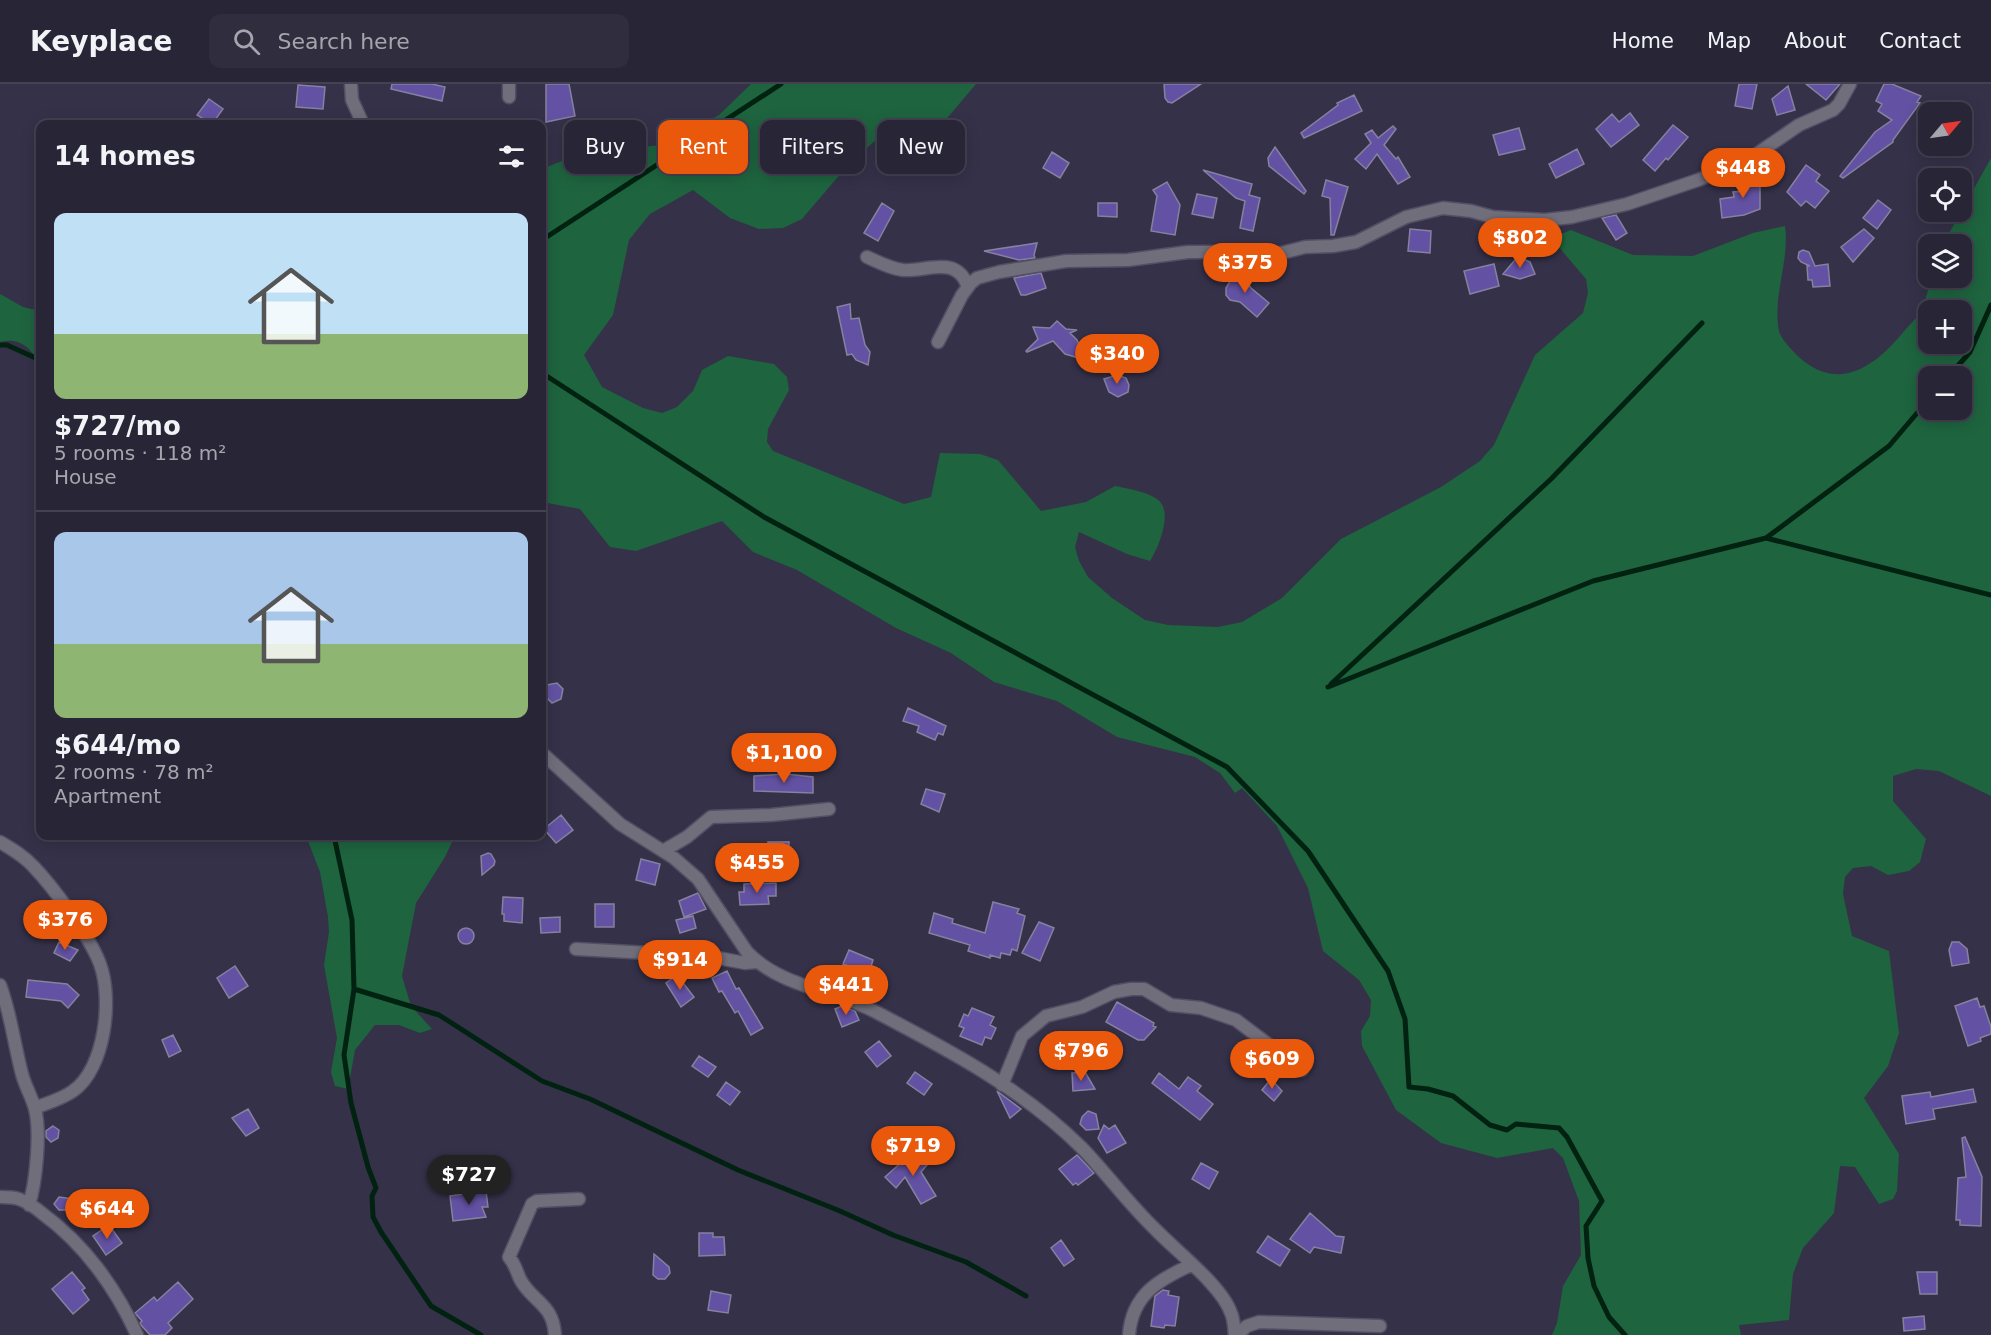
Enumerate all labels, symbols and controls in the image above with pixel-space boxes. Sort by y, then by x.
search box [209,14,629,68]
text: Keyplace [30,25,173,58]
icon: search [230,25,263,58]
text: Search here [278,29,410,54]
text: Home [1612,29,1674,53]
text: Map [1707,29,1751,53]
text: About [1784,29,1846,53]
text: Contact [1879,29,1961,53]
north arrow [1918,102,1972,156]
map controls [1918,102,1972,420]
chip: Buy [564,120,646,174]
chip: Rent [658,120,748,174]
chip: Filters [760,120,865,174]
chip: New [877,120,965,174]
icon: filters [495,140,528,173]
text: 14 homes [54,141,196,171]
pin: $448 [1707,148,1779,199]
text: $448 [1715,155,1771,179]
button: locate [1918,168,1972,222]
pin: $802 [1484,218,1556,269]
text: $802 [1492,225,1548,249]
button: layers [1918,234,1972,288]
pin: $375 [1209,243,1281,294]
text: $375 [1217,250,1273,274]
icon: home [237,252,345,360]
button: + [1918,300,1972,354]
pin: $340 [1081,334,1153,385]
text: $340 [1089,341,1145,365]
button: − [1918,366,1972,420]
text: $727/mo [54,411,181,441]
text: 5 rooms · 118 m² [54,441,226,465]
text: House [54,465,117,489]
icon: home [237,571,345,679]
text: $644/mo [54,730,181,760]
pin: $1,100 [735,733,833,784]
text: $1,100 [745,740,823,764]
text: 2 rooms · 78 m² [54,760,214,784]
text: Apartment [54,784,161,808]
pin: $455 [721,843,793,894]
text: $455 [729,850,785,874]
pin: $376 [29,900,101,951]
text: $376 [37,907,93,931]
pin: $914 [644,940,716,991]
text: $914 [652,947,708,971]
pin: $441 [810,965,882,1016]
text: $441 [818,972,874,996]
pin: $796 [1045,1031,1117,1082]
text: $796 [1053,1038,1109,1062]
pin: $609 [1236,1039,1308,1090]
text: $609 [1244,1046,1300,1070]
pin: $719 [877,1126,949,1177]
text: $719 [885,1133,941,1157]
pin: $727 [433,1155,505,1206]
text: $727 [441,1162,497,1186]
pin: $644 [71,1189,143,1240]
text: $644 [79,1196,135,1220]

